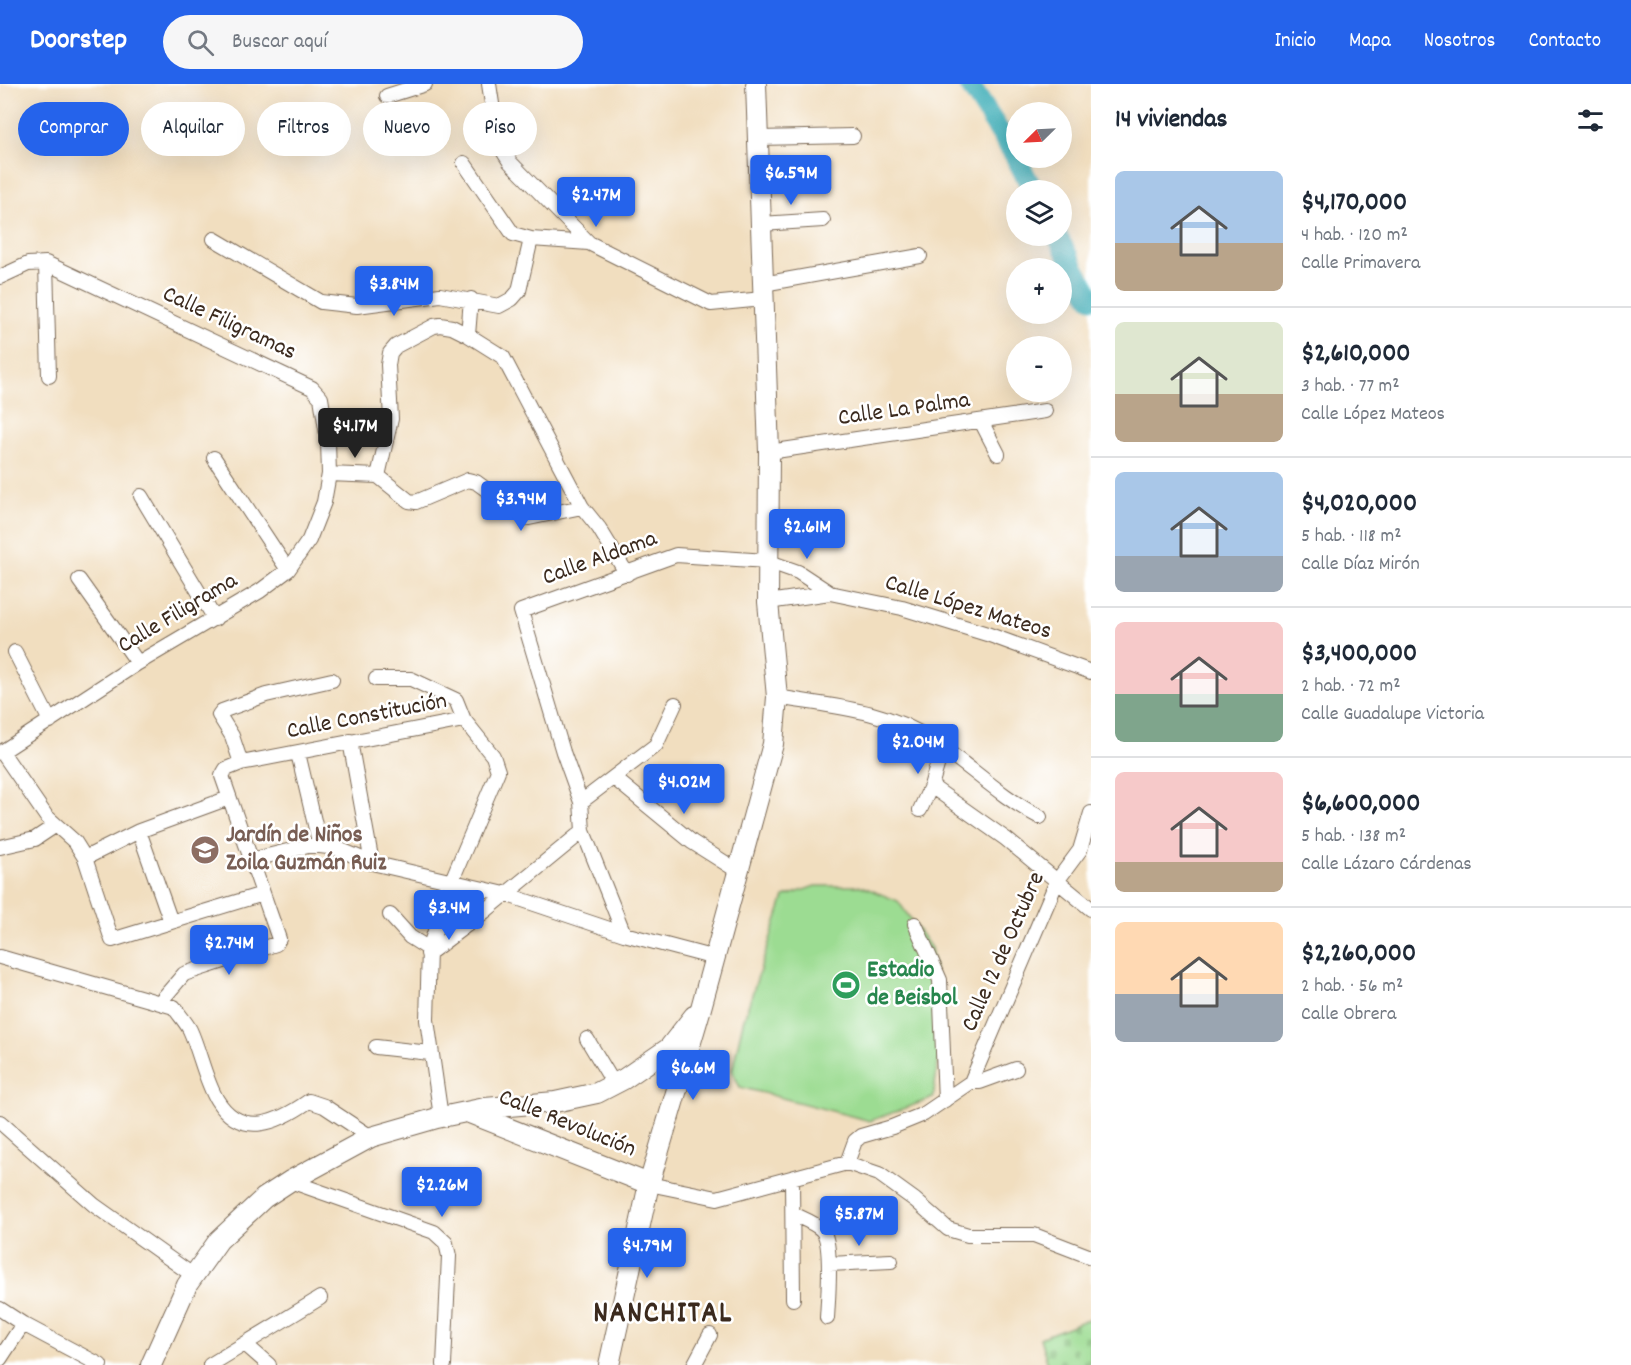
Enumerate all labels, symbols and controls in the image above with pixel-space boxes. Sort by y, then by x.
search box [163,15,583,69]
text: Doorstep [30,22,127,62]
icon: search [184,26,217,59]
text: Buscar aquí [232,27,327,58]
text: Inicio [1274,27,1316,57]
text: Mapa [1349,27,1391,57]
text: Nosotros [1424,27,1495,57]
text: Contacto [1528,27,1601,57]
chip: Comprar [18,102,129,156]
chip: Alquilar [141,102,245,156]
chip: Filtros [257,102,351,156]
chip: Nuevo [363,102,451,156]
chip: Piso [463,102,537,156]
north arrow [1006,102,1072,168]
map controls [1006,102,1072,402]
text: 14 viviendas [1115,102,1227,139]
icon: filters [1574,104,1607,137]
pin: $6.59M [742,155,840,206]
text: $6.59M [764,160,818,188]
pin: $2.47M [547,177,645,228]
button: layers [1006,180,1072,246]
text: $2.47M [571,182,621,210]
text: $4,170,000 [1301,185,1407,222]
icon: home [1163,195,1235,267]
text: 4 hab. · 120 m² [1301,222,1408,250]
text: Calle Primavera [1301,250,1420,278]
button: + [1006,258,1072,324]
pin: $3.84M [345,266,443,317]
text: $3.84M [369,271,419,299]
street label: Calle Filigramas [156,278,302,370]
button: − [1006,336,1072,402]
text: $2,610,000 [1301,336,1411,373]
icon: home [1163,346,1235,418]
text: 3 hab. · 77 m² [1301,373,1400,401]
street label: Calle La Palma [836,384,973,436]
text: Calle López Mateos [1301,401,1445,429]
pin: $4.17M [306,408,404,459]
text: $4.17M [332,413,378,441]
pin: $3.94M [472,481,570,532]
text: $3.94M [495,486,547,514]
text: $4,020,000 [1301,486,1417,523]
icon: home [1163,496,1235,568]
pin: $2.61M [758,509,856,560]
text: $2.61M [783,514,831,542]
street label: Calle Aldama [538,522,663,595]
text: 5 hab. · 118 m² [1301,523,1401,551]
text: Calle Díaz Mirón [1301,551,1420,579]
street label: Calle Filigrama [112,564,245,663]
street label: Calle López Mateos [880,566,1056,650]
text: $3,400,000 [1301,636,1417,673]
icon: home [1163,646,1235,718]
text: 2 hab. · 72 m² [1301,673,1401,701]
street label: Calle Constitución [284,685,450,749]
text: Calle Guadalupe Victoria [1301,701,1484,729]
pin: $2.04M [869,724,967,775]
text: $2.04M [891,729,945,757]
pin: $4.02M [635,764,733,815]
text: $4.02M [657,769,711,797]
text: $6,600,000 [1301,786,1420,823]
icon: home [1163,796,1235,868]
place label: Jardín de Niños Zoila Guzmán Ruiz [226,819,387,881]
text: 5 hab. · 138 m² [1301,823,1406,851]
school or university icon: Jardín de Niños Zoila Guzmán Ruiz [189,834,221,866]
text: Calle Lázaro Cárdenas [1301,851,1472,879]
street label: Calle 12 de Octubre [954,867,1054,1037]
pin: $3.4M [407,890,491,941]
text: $3.4M [428,895,470,923]
pin: $2.74M [180,925,278,976]
text: $2.74M [204,930,254,958]
text: $2,260,000 [1301,936,1416,973]
icon: home [1163,946,1235,1018]
place label: Estadio de Beisbol [867,954,958,1016]
sports icon: Estadio de Beisbol [830,969,862,1001]
text: 2 hab. · 56 m² [1301,973,1403,1001]
text: Calle Obrera [1301,1001,1396,1029]
pin: $6.6M [651,1050,735,1101]
text: $6.6M [671,1055,715,1083]
street label: Calle Revolución [493,1081,641,1167]
pin: $2.26M [393,1167,491,1218]
text: $2.26M [416,1172,468,1200]
pin: $5.87M [810,1196,908,1247]
text: $5.87M [834,1201,884,1229]
pin: $4.79M [598,1228,696,1279]
text: $4.79M [622,1233,672,1261]
district label: NANCHITAL [593,1294,733,1337]

